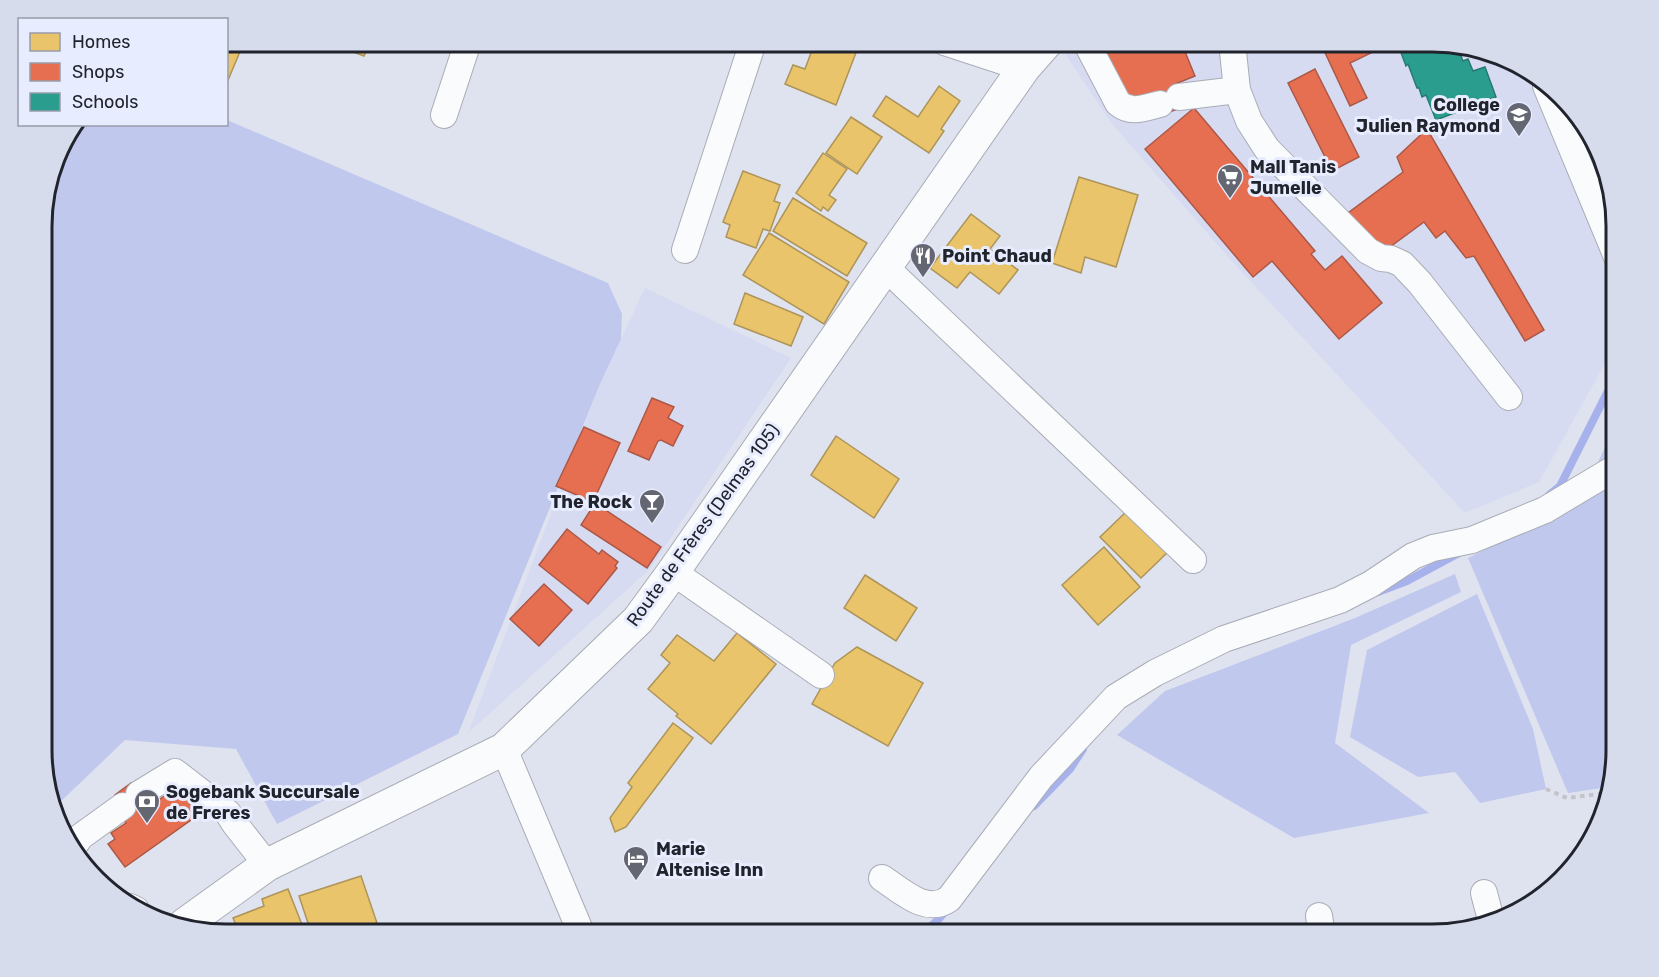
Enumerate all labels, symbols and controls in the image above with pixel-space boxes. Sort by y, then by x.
legend [18,18,228,126]
text: Homes [72,31,130,53]
text: Shops [72,61,124,83]
text: Schools [72,91,138,113]
place label: College Julien Raymond [1356,94,1500,137]
school or university icon: College Julien Raymond [1504,100,1534,138]
place label: Mall Tanis Jumelle [1250,156,1336,199]
supermarket icon: Mall Tanis Jumelle [1215,162,1245,200]
restaurant icon: Point Chaud [908,241,938,279]
place label: Point Chaud [942,245,1052,267]
street label: Route de Frères (Delmas 105) [622,419,784,631]
bar icon: The Rock [637,487,667,525]
place label: The Rock [550,491,632,513]
place label: Sogebank Succursale de Freres [166,781,360,824]
bank icon: Sogebank Succursale de Freres [132,787,162,825]
place label: Marie Altenise Inn [656,838,763,881]
hotel icon: Marie Altenise Inn [621,844,651,882]

